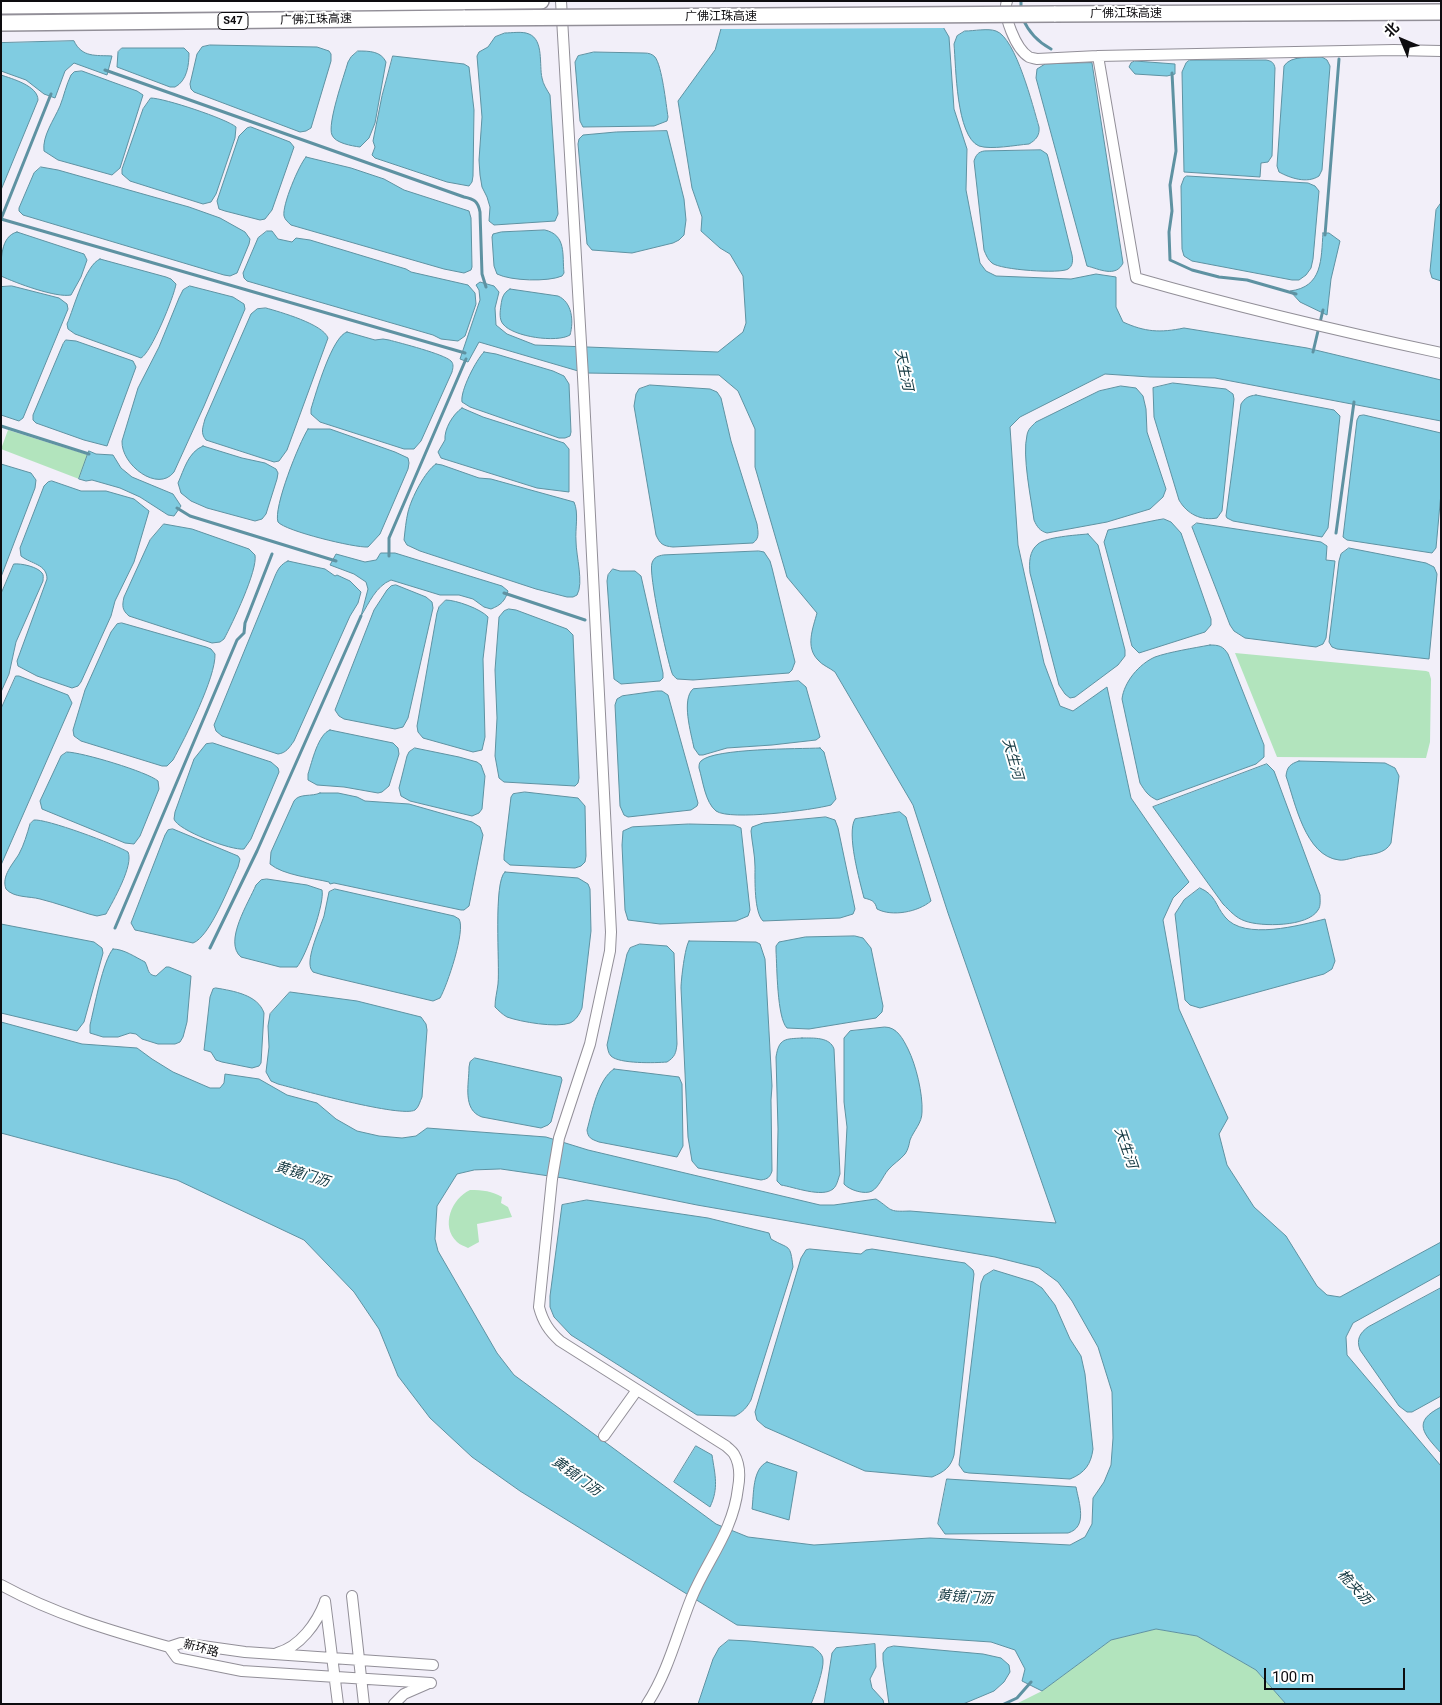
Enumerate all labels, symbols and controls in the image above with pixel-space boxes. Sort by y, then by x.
street label: 广佛江珠高速 [1090,7,1162,21]
street label: 广佛江珠高速 [685,10,757,24]
road number: S47 [218,12,248,30]
street label: 广佛江珠高速 [280,12,352,28]
north arrow [1377,15,1427,65]
text: 北 [1381,19,1402,40]
water label: 天生河 [890,348,916,392]
water label: 天生河 [998,736,1026,782]
water label: 天生河 [1110,1125,1140,1171]
water label: 黄镜门沥 [273,1159,331,1191]
water label: 黄镜门沥 [548,1454,604,1500]
water label: 桅夹沥 [1334,1567,1374,1609]
water label: 黄镜门沥 [936,1588,994,1608]
street label: 新环路 [182,1637,220,1661]
scale bar [1267,1658,1408,1690]
text: 100 m [1272,1668,1314,1686]

